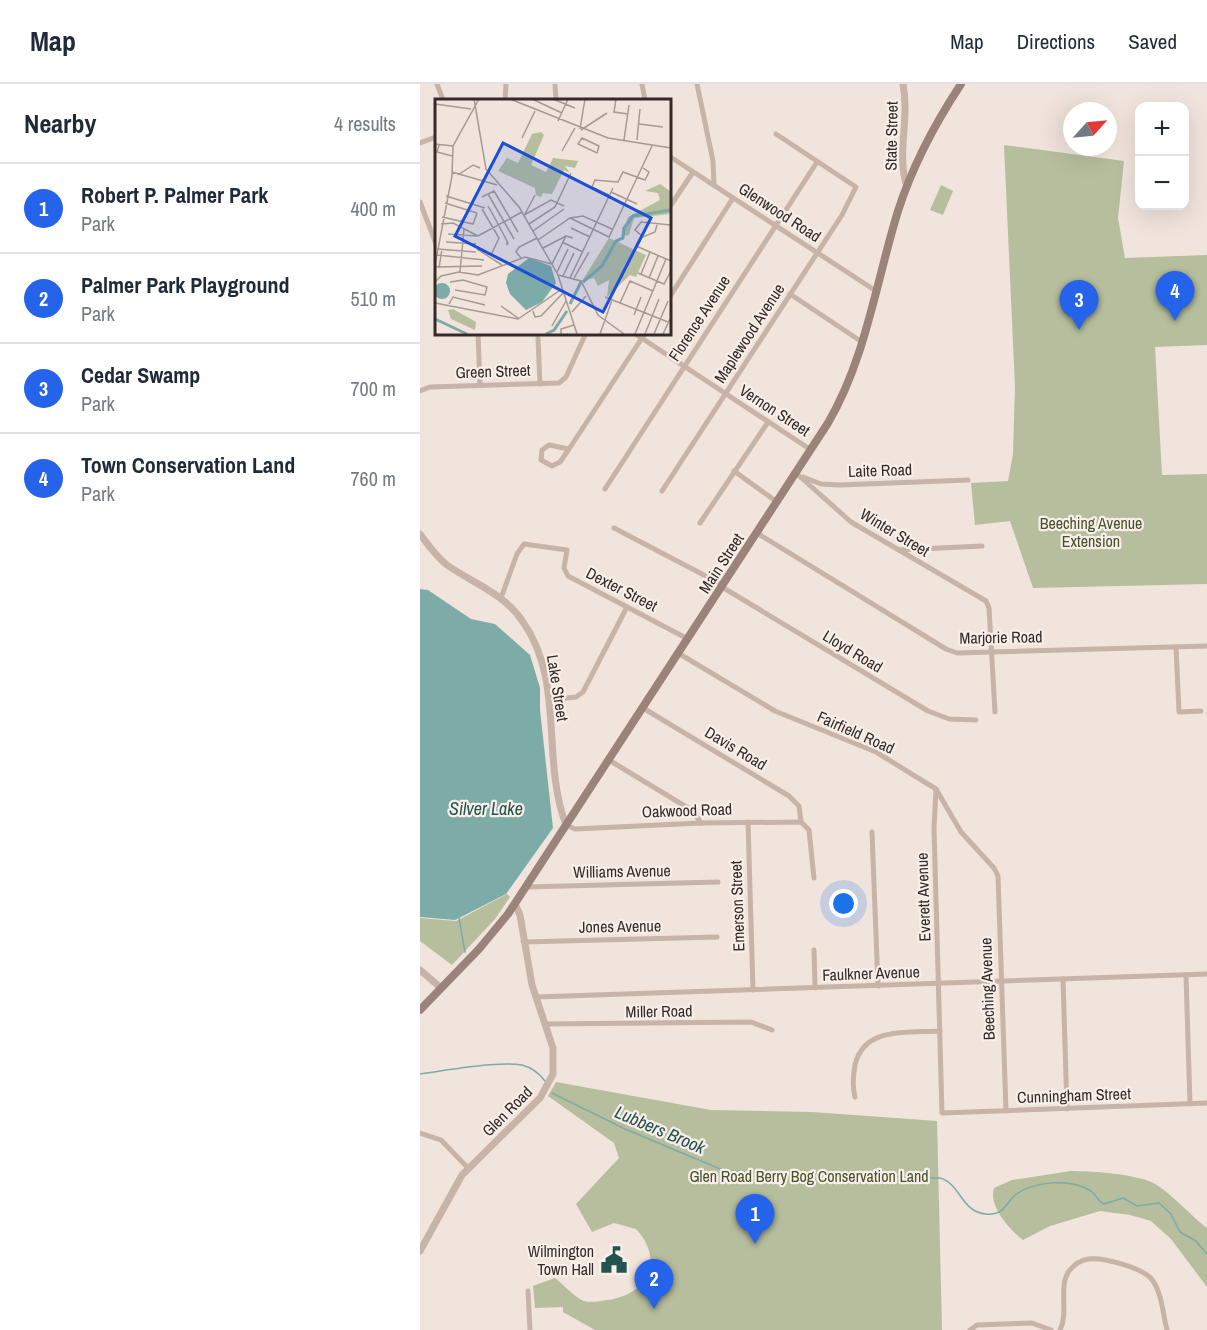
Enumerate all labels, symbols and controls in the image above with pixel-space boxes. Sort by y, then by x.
text: Map [30,22,76,60]
text: Map [950,27,984,56]
text: Directions [1017,27,1095,56]
text: Saved [1128,27,1177,56]
inset map [435,99,670,334]
street label: State Street [879,101,903,171]
north arrow [1063,102,1117,156]
map controls [1135,102,1189,210]
button: + [1135,102,1189,156]
text: Nearby [24,106,96,141]
text: 4 results [334,110,396,137]
button: − [1135,156,1189,210]
street label: Glenwood Road [735,177,825,247]
text: Robert P. Palmer Park [81,180,268,210]
text: 1 [39,195,48,222]
text: 400 m [350,195,396,222]
text: Park [81,210,115,237]
text: Palmer Park Playground [81,270,290,300]
street label: Florence Avenue [663,271,735,365]
pin: 4 [1156,272,1194,321]
street label: Maplewood Avenue [709,279,789,387]
pin: 3 [1060,280,1098,330]
text: 2 [39,285,48,312]
text: 510 m [350,285,396,312]
text: Park [81,300,115,327]
street label: Green Street [455,359,531,383]
text: Cedar Swamp [81,360,200,390]
text: 3 [39,375,48,402]
text: 700 m [350,375,396,402]
street label: Vernon Street [735,379,815,441]
text: Park [81,390,115,417]
text: Town Conservation Land [81,450,295,480]
street label: Laite Road [848,458,912,482]
text: 4 [39,465,48,492]
text: 760 m [350,465,396,492]
text: Park [81,480,115,507]
street label: Winter Street [856,503,934,562]
park label: Beeching Avenue Extension [1040,512,1142,552]
street label: Main Street [693,528,749,597]
street label: Dexter Street [583,562,662,617]
street label: Lloyd Road [819,624,887,678]
street label: Marjorie Road [959,625,1043,649]
street label: Lake Street [542,653,574,723]
street label: Fairfield Road [814,705,898,759]
street label: Davis Road [701,721,771,775]
water label: Silver Lake [449,796,523,821]
street label: Oakwood Road [641,797,733,823]
street label: Everett Avenue [910,852,936,942]
street label: Williams Avenue [573,859,671,883]
street label: Emerson Street [724,860,750,952]
your location [829,889,858,918]
street label: Jones Avenue [579,914,661,938]
street label: Beeching Avenue [974,937,1000,1041]
street label: Faulkner Avenue [822,960,920,986]
street label: Miller Road [625,999,693,1023]
street label: Glen Road [477,1081,537,1141]
street label: Cunningham Street [1017,1082,1132,1108]
water label: Lubbers Brook [611,1099,710,1160]
park label: Glen Road Berry Bog Conservation Land [689,1165,929,1187]
pin: 1 [736,1194,774,1244]
place label: Wilmington Town Hall [528,1240,594,1280]
public building icon: Wilmington Town Hall [599,1245,629,1275]
pin: 2 [634,1260,674,1309]

